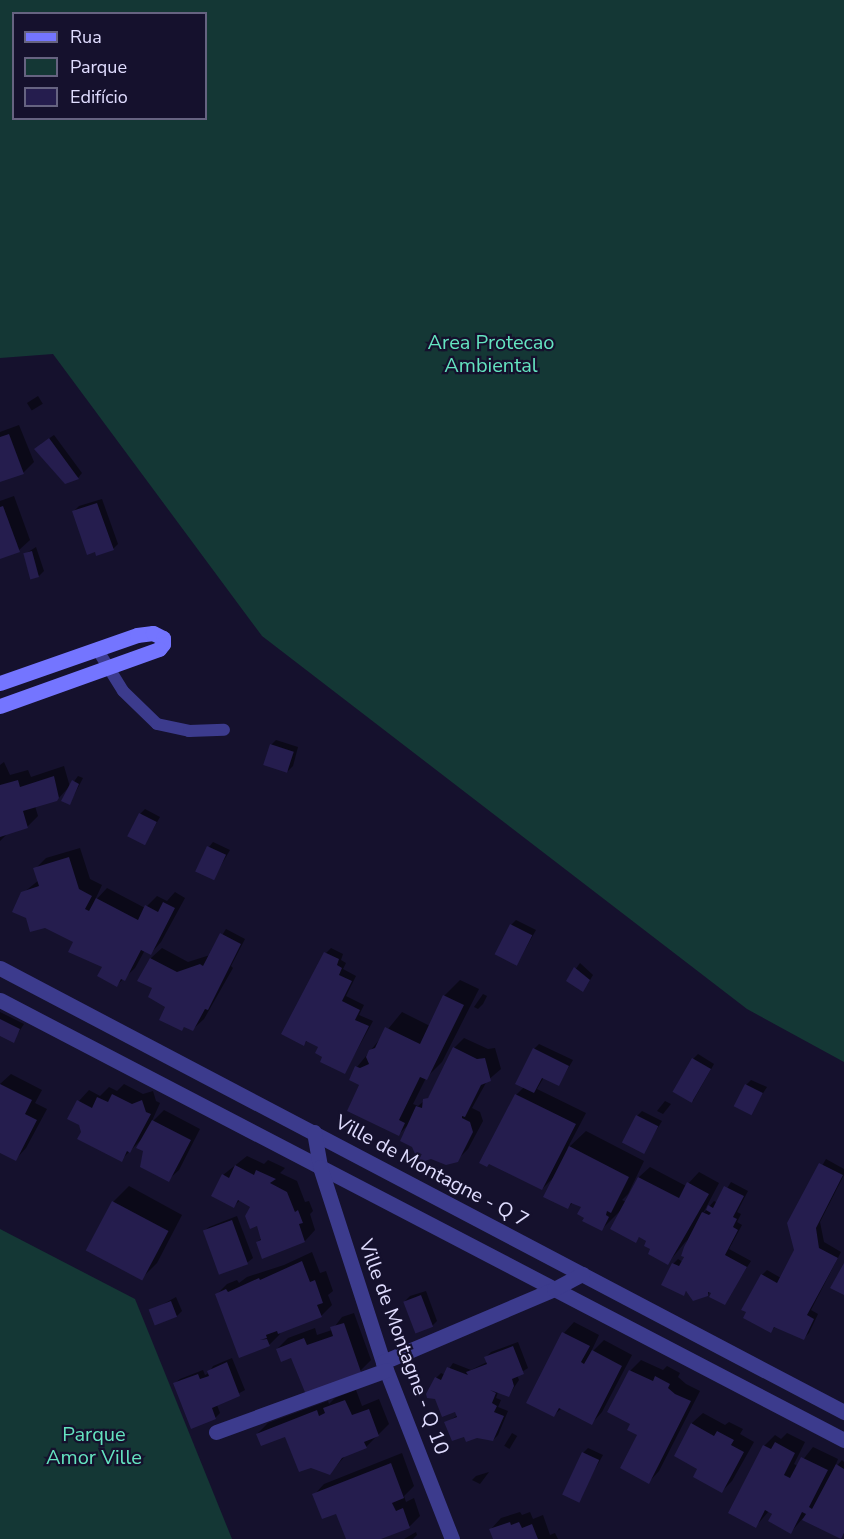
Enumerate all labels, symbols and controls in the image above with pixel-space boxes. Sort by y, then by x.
legend [12,12,207,120]
text: Rua [70,25,102,49]
text: Parque [70,55,127,79]
text: Edifício [70,85,128,109]
park label: Area Protecao Ambiental [428,330,554,377]
street label: Ville de Montagne - Q 7 [331,1110,533,1232]
street label: Ville de Montagne - Q 10 [354,1236,454,1458]
park label: Parque Amor Ville [46,1422,142,1469]

